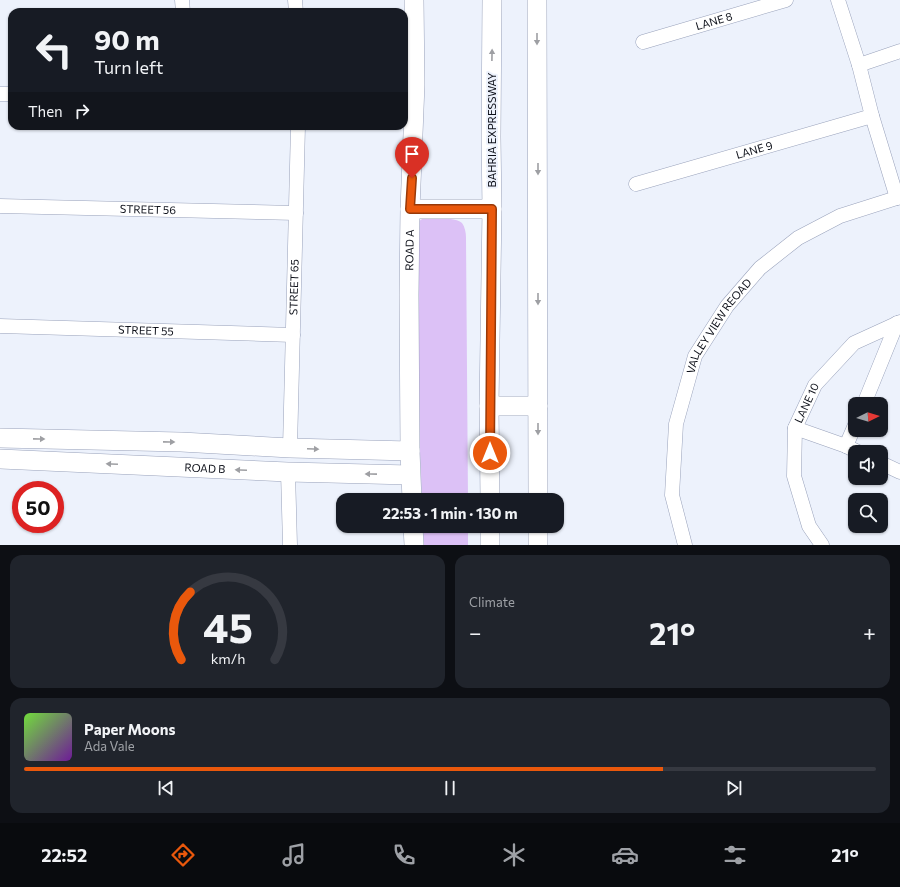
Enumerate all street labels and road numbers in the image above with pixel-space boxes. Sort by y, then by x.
street label: LANE 8 [694,9,734,32]
street label: BAHRIA EXPRESSWAY [485,73,498,187]
street label: LANE 9 [734,138,774,161]
street label: STREET 56 [120,202,176,216]
street label: ROAD A [402,229,416,271]
street label: STREET 65 [286,259,301,315]
street label: VALLEY VIEW REOAD [683,276,754,375]
street label: STREET 55 [118,323,174,337]
street label: LANE 10 [791,380,821,425]
street label: ROAD B [184,460,225,475]

